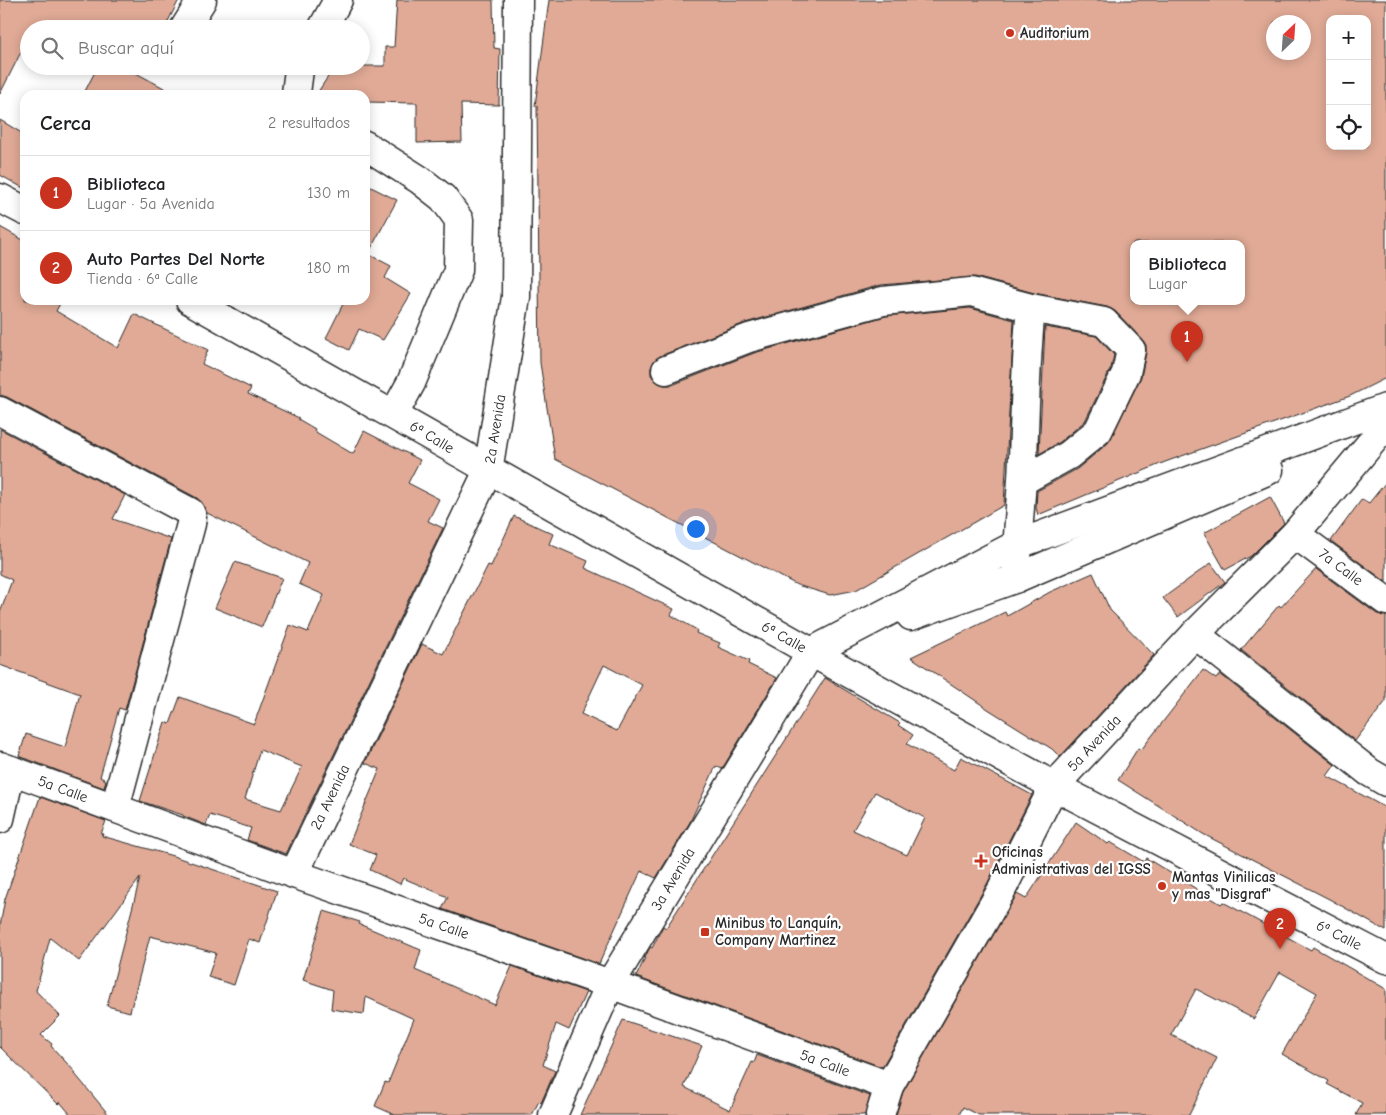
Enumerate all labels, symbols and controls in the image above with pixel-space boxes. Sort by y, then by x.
north arrow [1266,15,1311,60]
map controls [1326,15,1371,150]
button: + [1326,15,1371,60]
search box [20,20,370,75]
place label: Auditorium [1020,24,1089,42]
marker: Auditorium [1004,27,1016,39]
icon: search [38,34,66,62]
text: Buscar aquí [78,37,174,59]
button: − [1326,60,1371,105]
button: locate [1326,105,1371,150]
text: Cerca [40,111,91,135]
text: 2 resultados [268,114,350,132]
text: Biblioteca [87,173,166,195]
text: 1 [53,184,59,202]
text: 130 m [307,184,350,202]
text: Lugar · 5a Avenida [87,195,215,213]
popup [1130,240,1245,305]
text: Auto Partes Del Norte [87,248,265,270]
text: Biblioteca [1148,253,1227,275]
text: 2 [52,259,60,277]
text: 180 m [307,259,350,277]
text: Tienda · 6ª Calle [87,270,198,288]
text: Lugar [1148,275,1187,293]
pin: 1 [1171,321,1203,362]
street label: 2a Avenida [481,393,509,465]
street label: 6ª Calle [406,417,458,458]
your location [683,516,709,542]
street label: 7a Calle [1315,544,1367,590]
street label: 6ª Calle [758,617,810,657]
street label: 5a Avenida [1063,711,1125,775]
street label: 2a Avenida [307,762,353,832]
street label: 5a Calle [36,772,91,807]
place label: Oficinas Administrativas del IGSS [992,843,1151,878]
street label: 3a Avenida [647,844,699,914]
marker: Oficinas Administrativas del IGSS [974,854,988,868]
place label: Mantas Vinilicas y mas "Disgraf" [1172,868,1276,903]
marker: Mantas Vinilicas y mas "Disgraf" [1156,880,1168,892]
pin: 2 [1264,908,1296,949]
street label: 5a Calle [417,909,472,943]
place label: Minibus to Lanquín, Company Martinez [715,914,841,949]
street label: 6ª Calle [1313,916,1365,954]
marker: Minibus to Lanquín, Company Martinez [699,926,711,938]
street label: 5a Calle [798,1046,853,1081]

